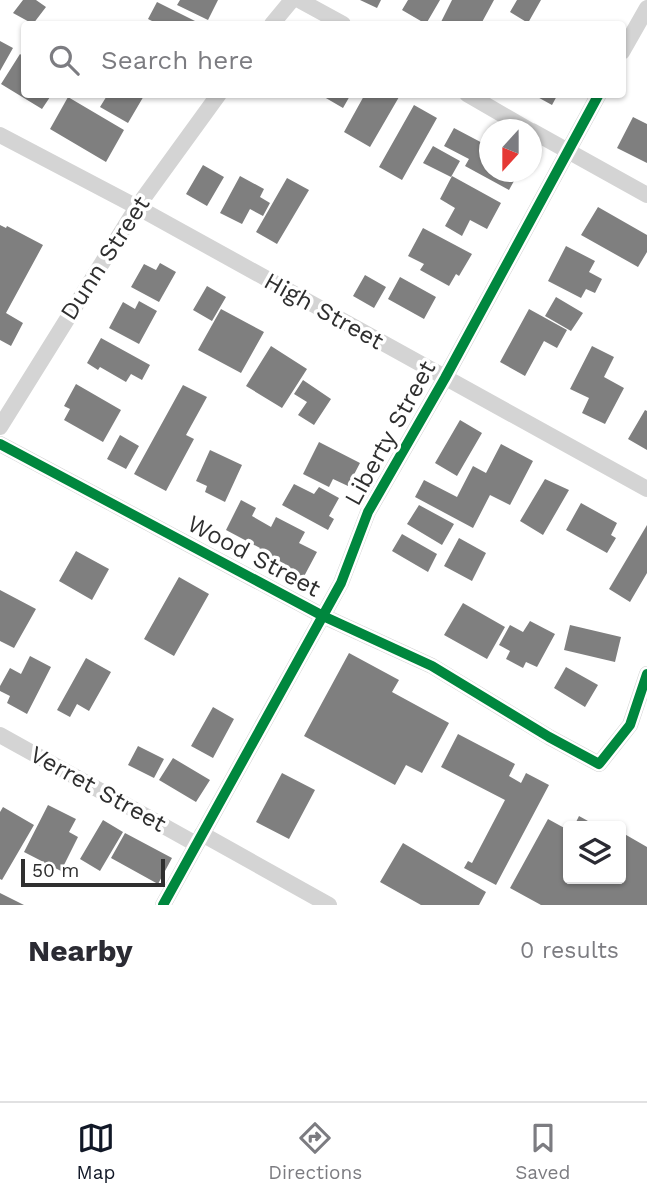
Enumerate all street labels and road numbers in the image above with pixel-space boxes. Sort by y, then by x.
street label: Dunn Street [55,191,155,325]
street label: High Street [259,267,389,355]
street label: Liberty Street [339,356,441,510]
street label: Wood Street [183,509,325,603]
street label: Verret Street [25,740,171,838]

